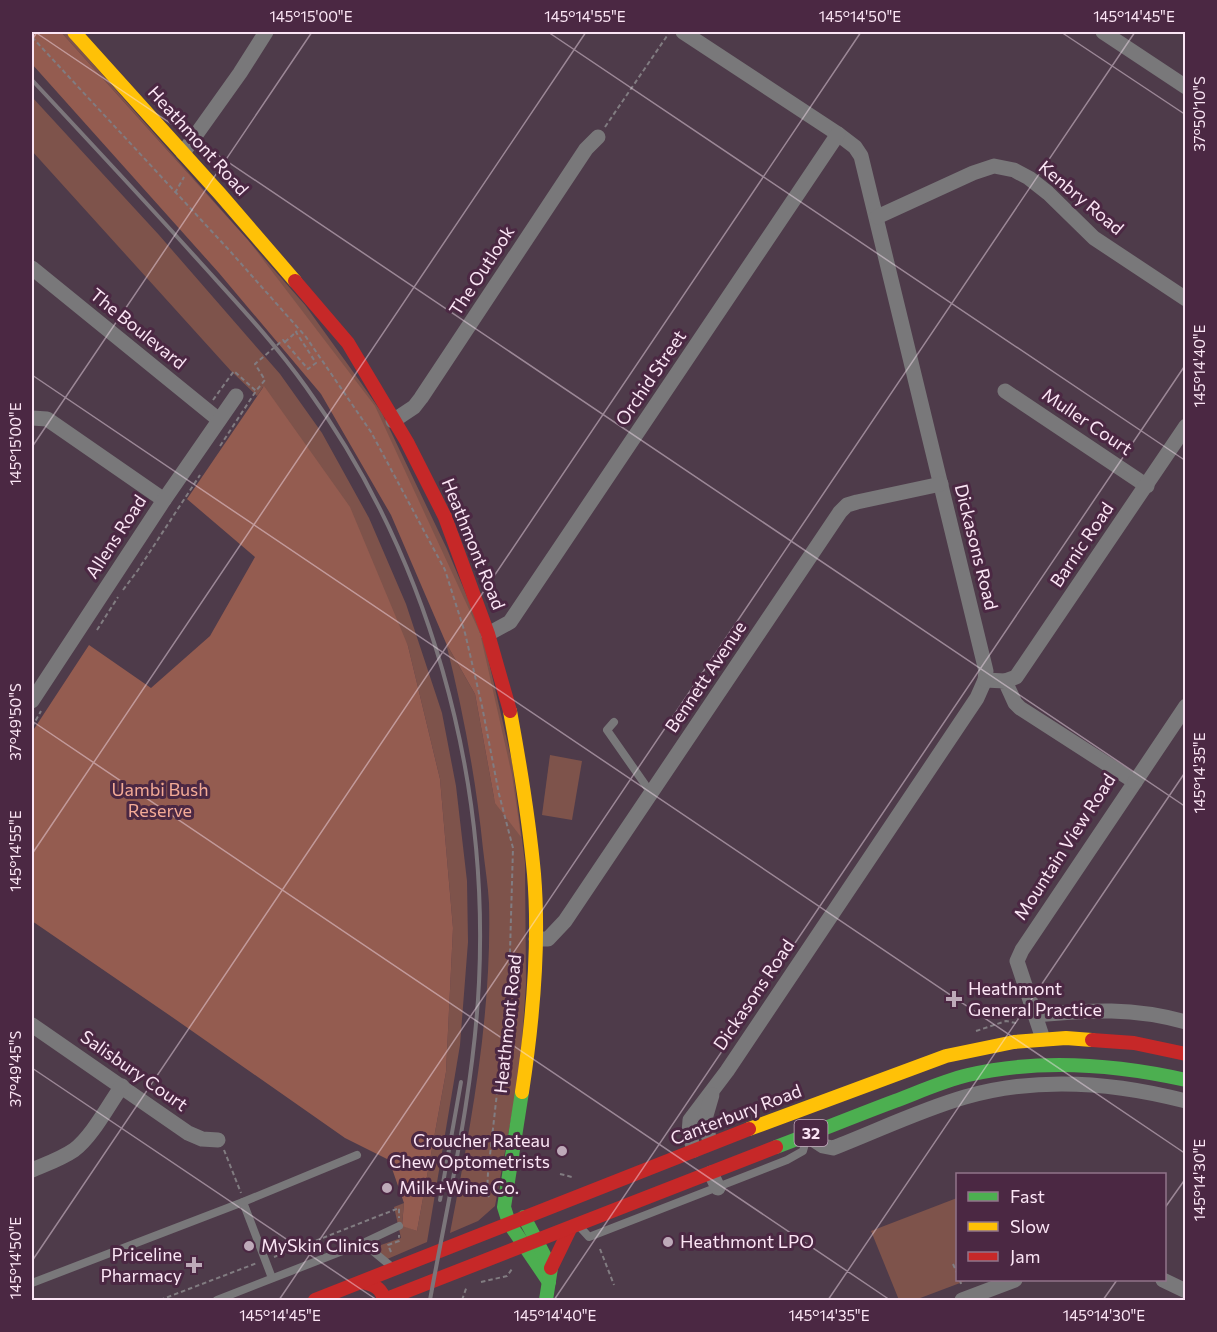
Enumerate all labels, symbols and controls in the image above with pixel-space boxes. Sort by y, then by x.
text: 145°15'00"E [269,7,353,25]
text: 145°14'55"E [544,7,626,25]
text: 145°14'50"E [819,7,901,25]
text: 145°14'45"E [1093,7,1175,25]
text: 37°50'10"S [1190,76,1208,152]
street label: Heathmont Road [144,81,254,200]
street label: Kenbry Road [1035,155,1129,239]
street label: The Outlook [444,221,519,320]
street label: The Boulevard [86,283,191,374]
text: 145°14'40"E [1190,325,1208,407]
street label: Orchid Street [610,326,690,429]
street label: Muller Court [1038,383,1137,459]
text: 145°15'00"E [6,402,24,486]
street label: Heathmont Road [438,475,510,613]
street label: Dickasons Road [951,482,1003,612]
street label: Allens Road [80,491,150,582]
street label: Barnic Road [1045,498,1118,591]
street label: Bennett Avenue [660,617,750,736]
text: 37°49'50"S [6,683,24,761]
text: 145°14'35"E [1190,732,1208,814]
street label: Mountain View Road [1009,769,1120,924]
park label: Uambi Bush Reserve [111,778,209,821]
text: 145°14'55"E [6,810,24,892]
street label: Dickasons Road [708,935,798,1054]
street label: Heathmont Road [489,953,525,1095]
place label: Heathmont General Practice [968,977,1102,1020]
marker: Heathmont General Practice [945,990,963,1008]
street label: Salisbury Court [77,1025,192,1115]
text: 37°49'45"S [6,1030,24,1107]
street label: Canterbury Road [667,1079,804,1149]
road number: 32 [794,1120,828,1146]
place label: Croucher Rateau Chew Optometrists [389,1129,550,1172]
text: 145°14'30"E [1190,1139,1208,1221]
marker: Croucher Rateau Chew Optometrists [555,1144,569,1158]
legend [956,1173,1166,1281]
place label: Milk+Wine Co. [399,1176,519,1198]
marker: Milk+Wine Co. [380,1181,394,1195]
text: Fast [1010,1185,1045,1207]
text: Slow [1010,1215,1050,1237]
text: 145°14'50"E [6,1217,24,1299]
place label: Heathmont LPO [680,1230,814,1252]
place label: MySkin Clinics [261,1234,379,1256]
marker: Heathmont LPO [661,1235,675,1249]
marker: MySkin Clinics [242,1239,256,1253]
place label: Priceline Pharmacy [100,1243,182,1286]
text: Jam [1010,1245,1040,1267]
marker: Priceline Pharmacy [187,1258,201,1272]
text: 145°14'45"E [239,1306,321,1324]
text: 145°14'40"E [514,1306,596,1324]
text: 145°14'35"E [788,1306,870,1324]
text: 145°14'30"E [1063,1306,1145,1324]

